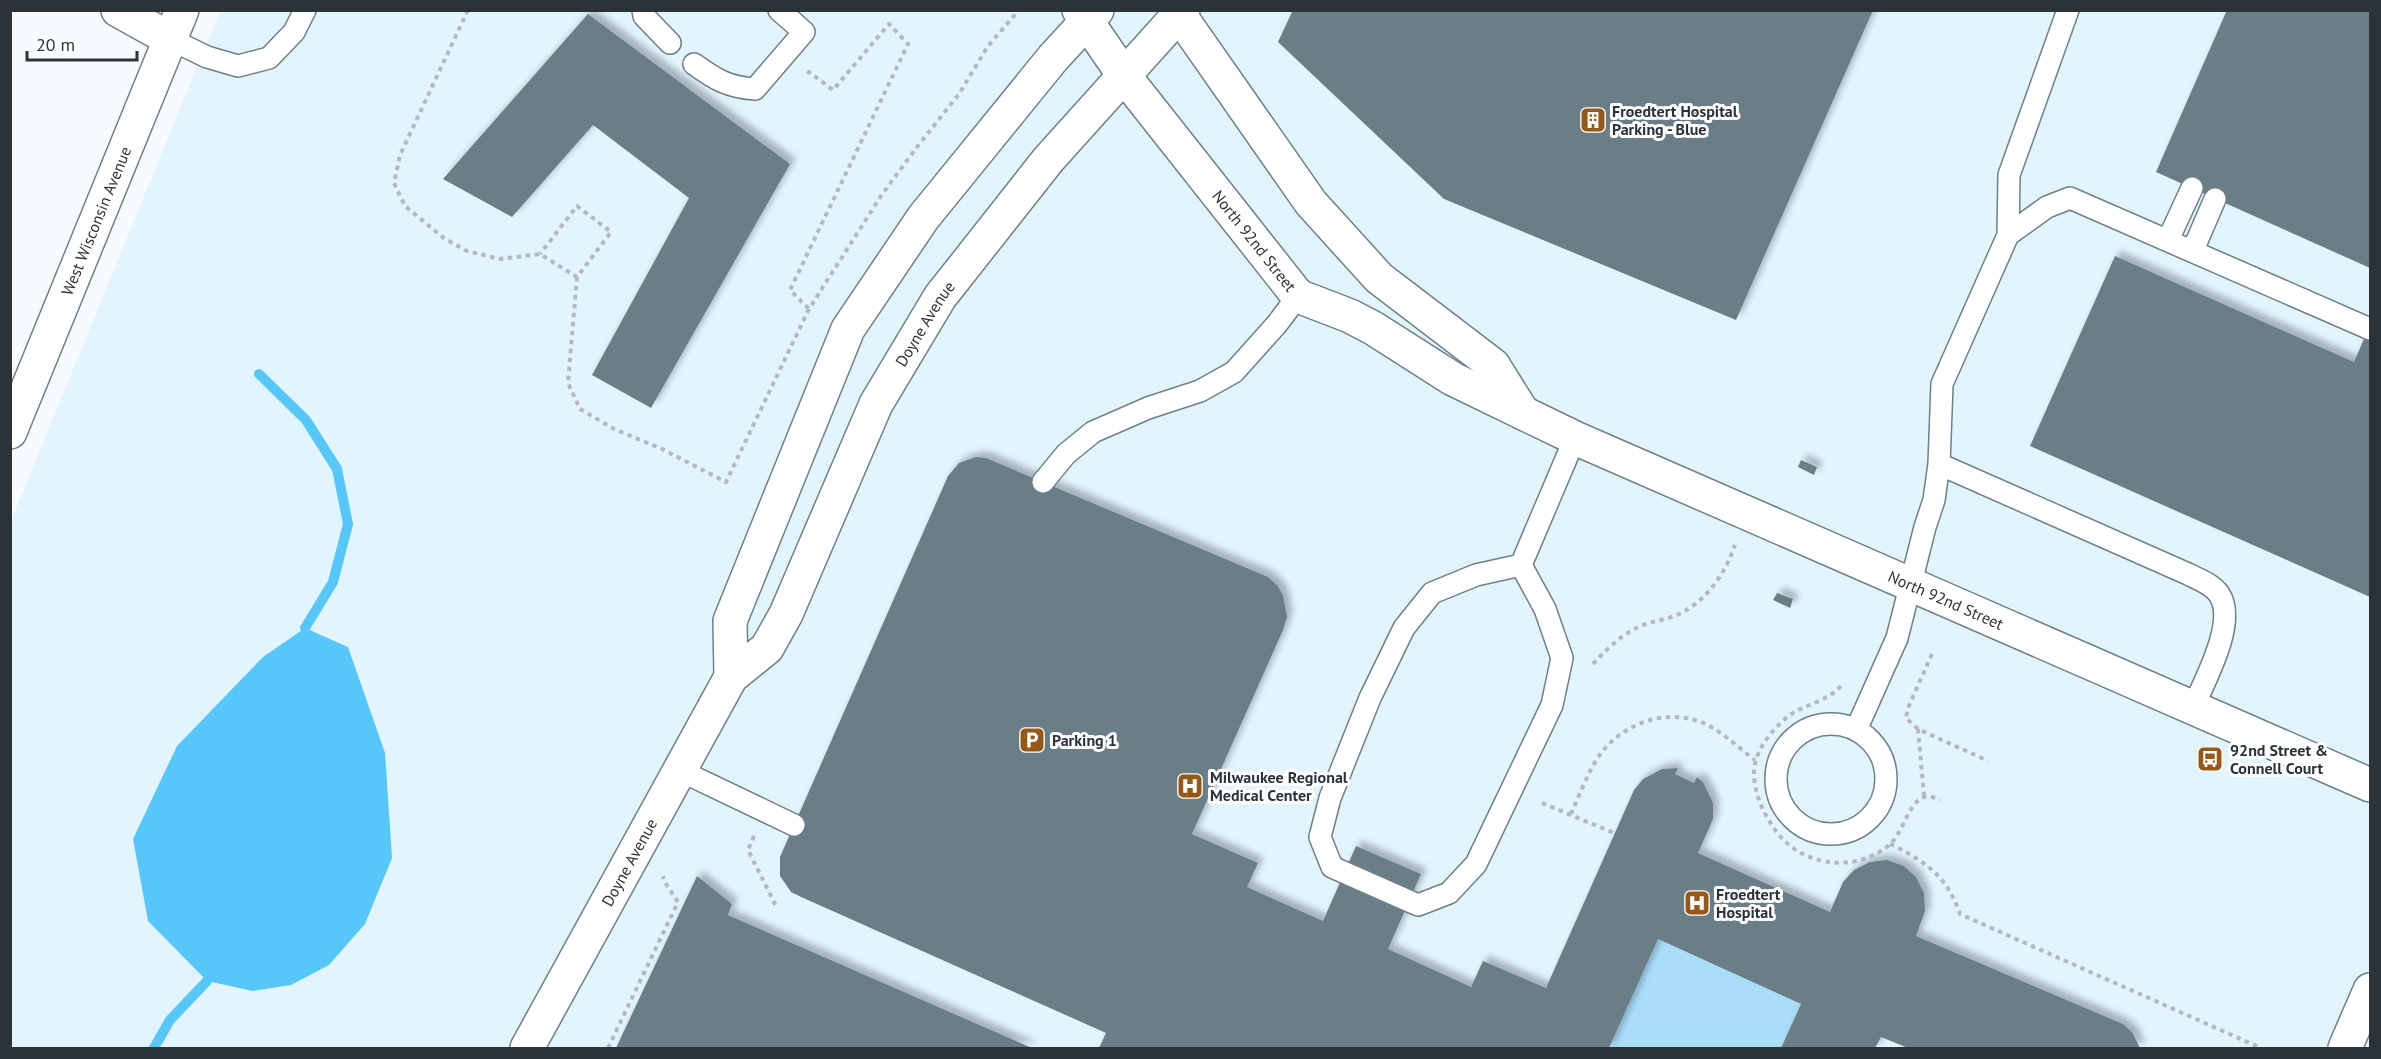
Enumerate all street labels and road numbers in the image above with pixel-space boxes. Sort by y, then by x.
street label: West Wisconsin Avenue [57,143,135,298]
street label: North 92nd Street [1208,186,1301,296]
street label: Doyne Avenue [891,277,959,370]
street label: North 92nd Street [1885,566,2007,634]
street label: Doyne Avenue [597,815,661,910]

